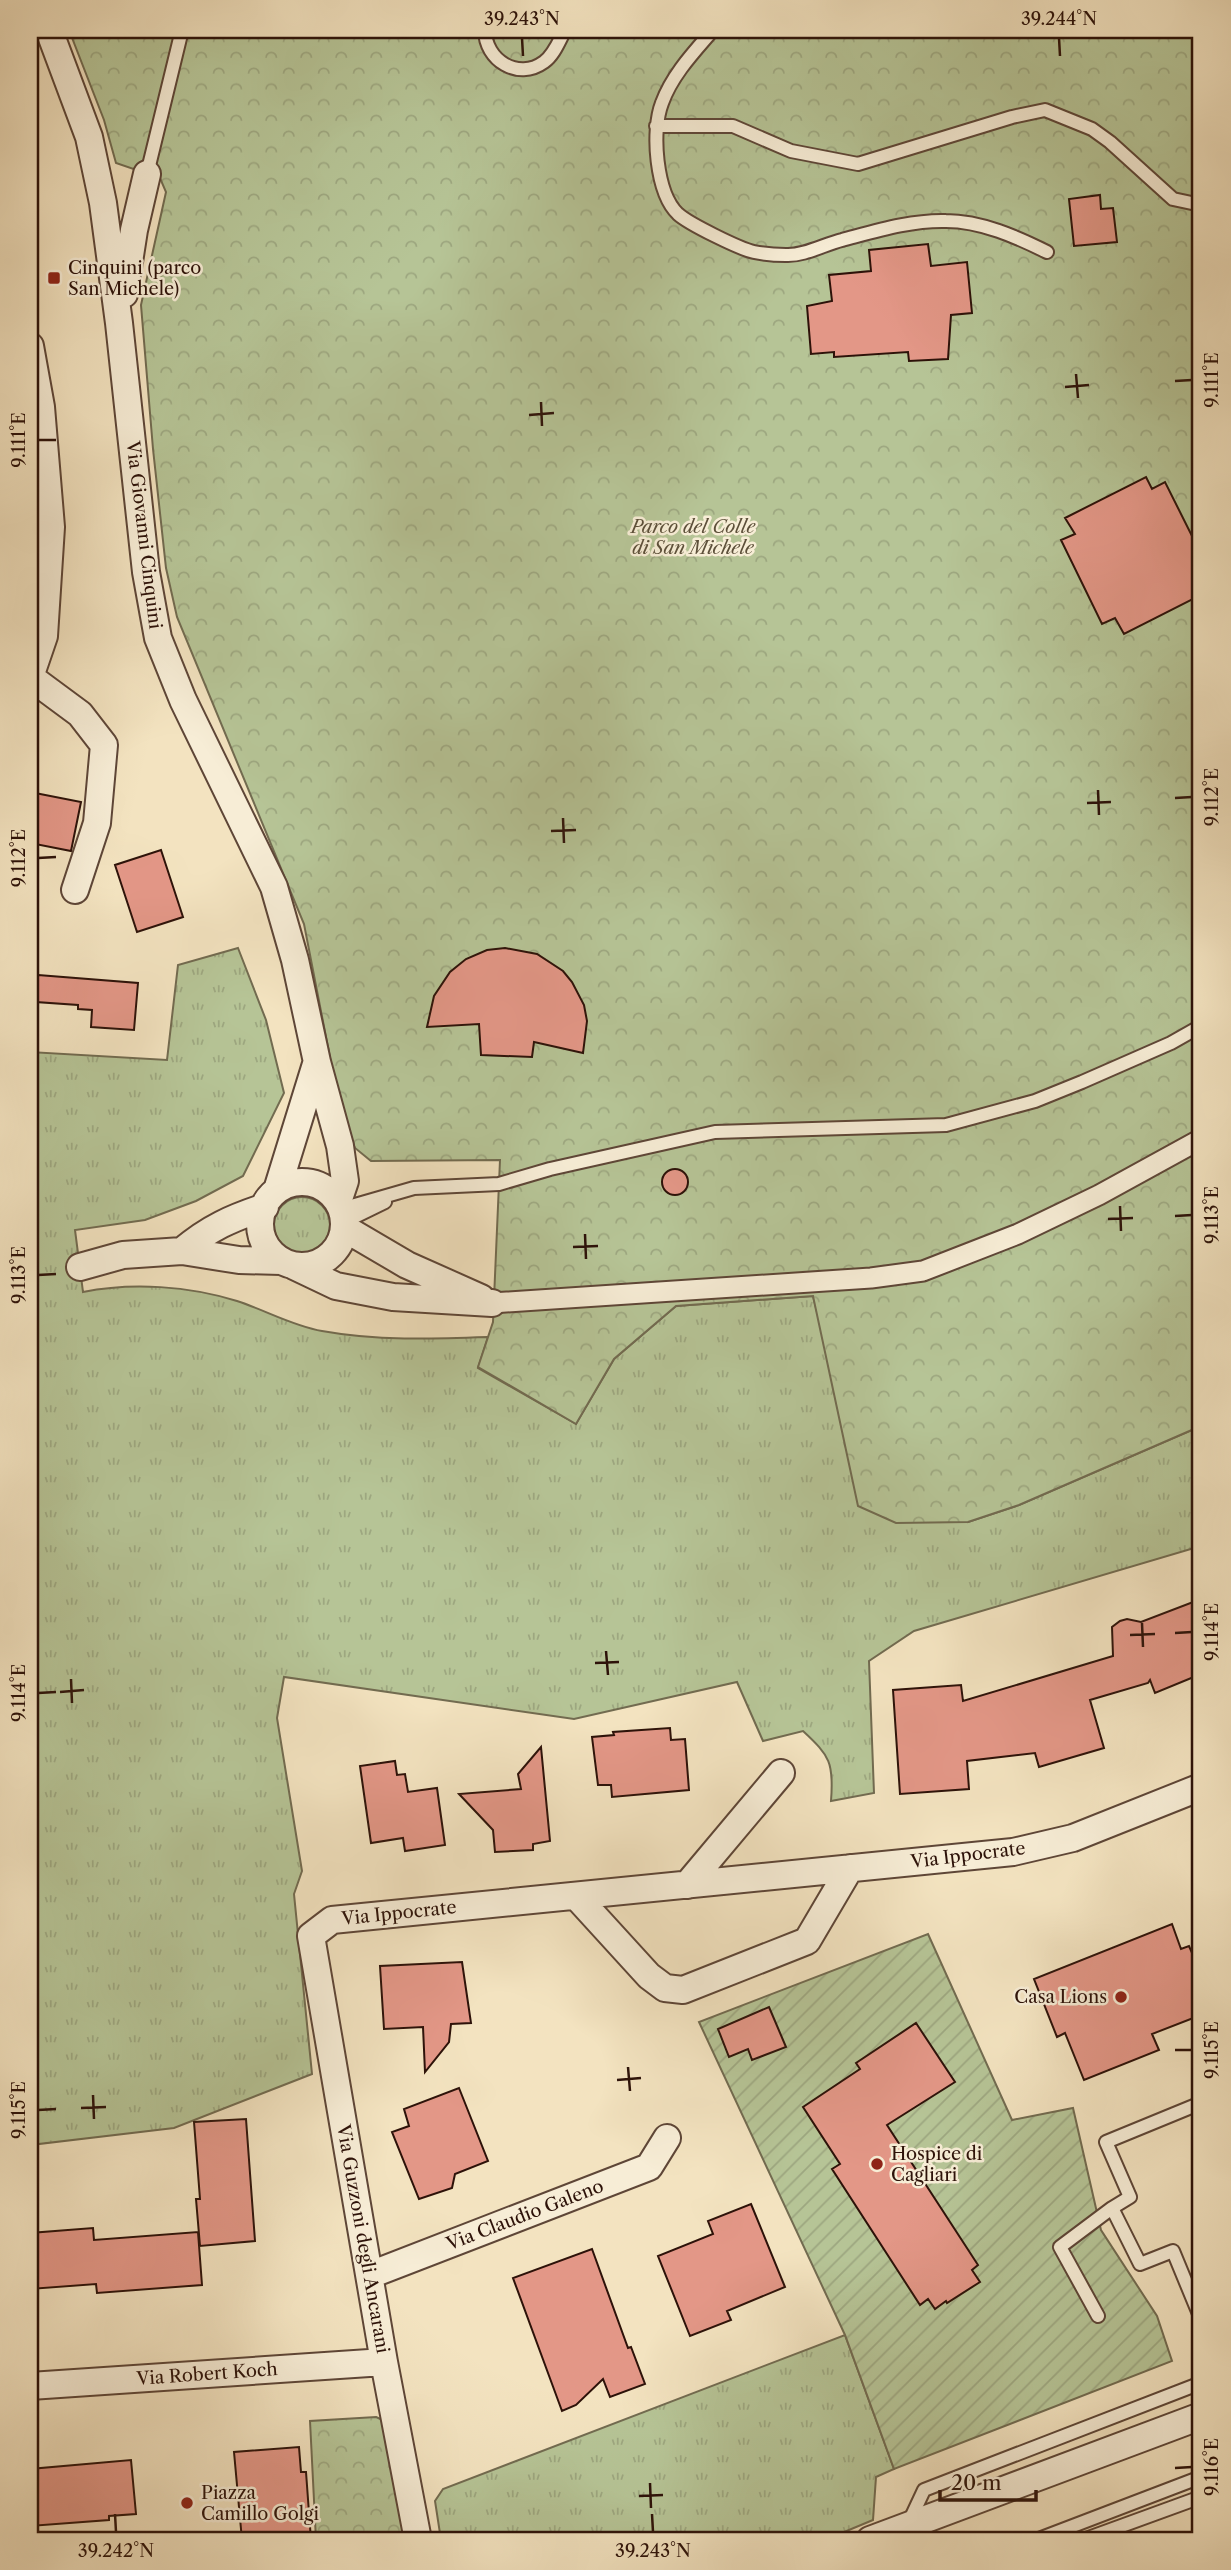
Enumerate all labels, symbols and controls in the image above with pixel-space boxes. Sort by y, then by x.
text: 39.243°N [484,8,560,30]
text: 39.244°N [1021,8,1097,30]
place label: Cinquini (parco San Michele) [68,257,201,300]
marker: Cinquini (parco San Michele) [46,270,62,286]
text: 9.111°E [1201,352,1223,408]
text: 9.111°E [8,412,30,468]
street label: Via Giovanni Cinquini [121,439,167,631]
park label: Parco del Colle di San Michele [629,516,756,559]
text: 9.112°E [1201,768,1223,826]
text: 9.112°E [8,829,30,887]
text: 9.113°E [1201,1186,1223,1244]
text: 9.113°E [8,1246,30,1304]
text: 9.114°E [1201,1603,1223,1661]
text: 9.114°E [8,1664,30,1722]
street label: Via Ippocrate [908,1837,1027,1873]
street label: Via Ippocrate [340,1896,457,1930]
place label: Casa Lions [1014,1986,1107,2008]
marker: Casa Lions [1113,1989,1129,2005]
text: 9.115°E [1201,2021,1223,2079]
text: 9.115°E [8,2081,30,2139]
street label: Via Guzzoni degli Ancarani [332,2122,394,2356]
place label: Hospice di Cagliari [891,2143,983,2186]
marker: Hospice di Cagliari [869,2156,885,2172]
street label: Via Claudio Galeno [442,2175,607,2255]
street label: Via Robert Koch [135,2358,278,2390]
text: 9.116°E [1201,2438,1223,2496]
scale bar [940,2458,1037,2502]
text: 20 m [951,2470,1002,2495]
place label: Piazza Camillo Golgi [201,2482,320,2525]
marker: Piazza Camillo Golgi [179,2495,195,2511]
text: 39.242°N [78,2540,154,2562]
text: 39.243°N [615,2540,691,2562]

